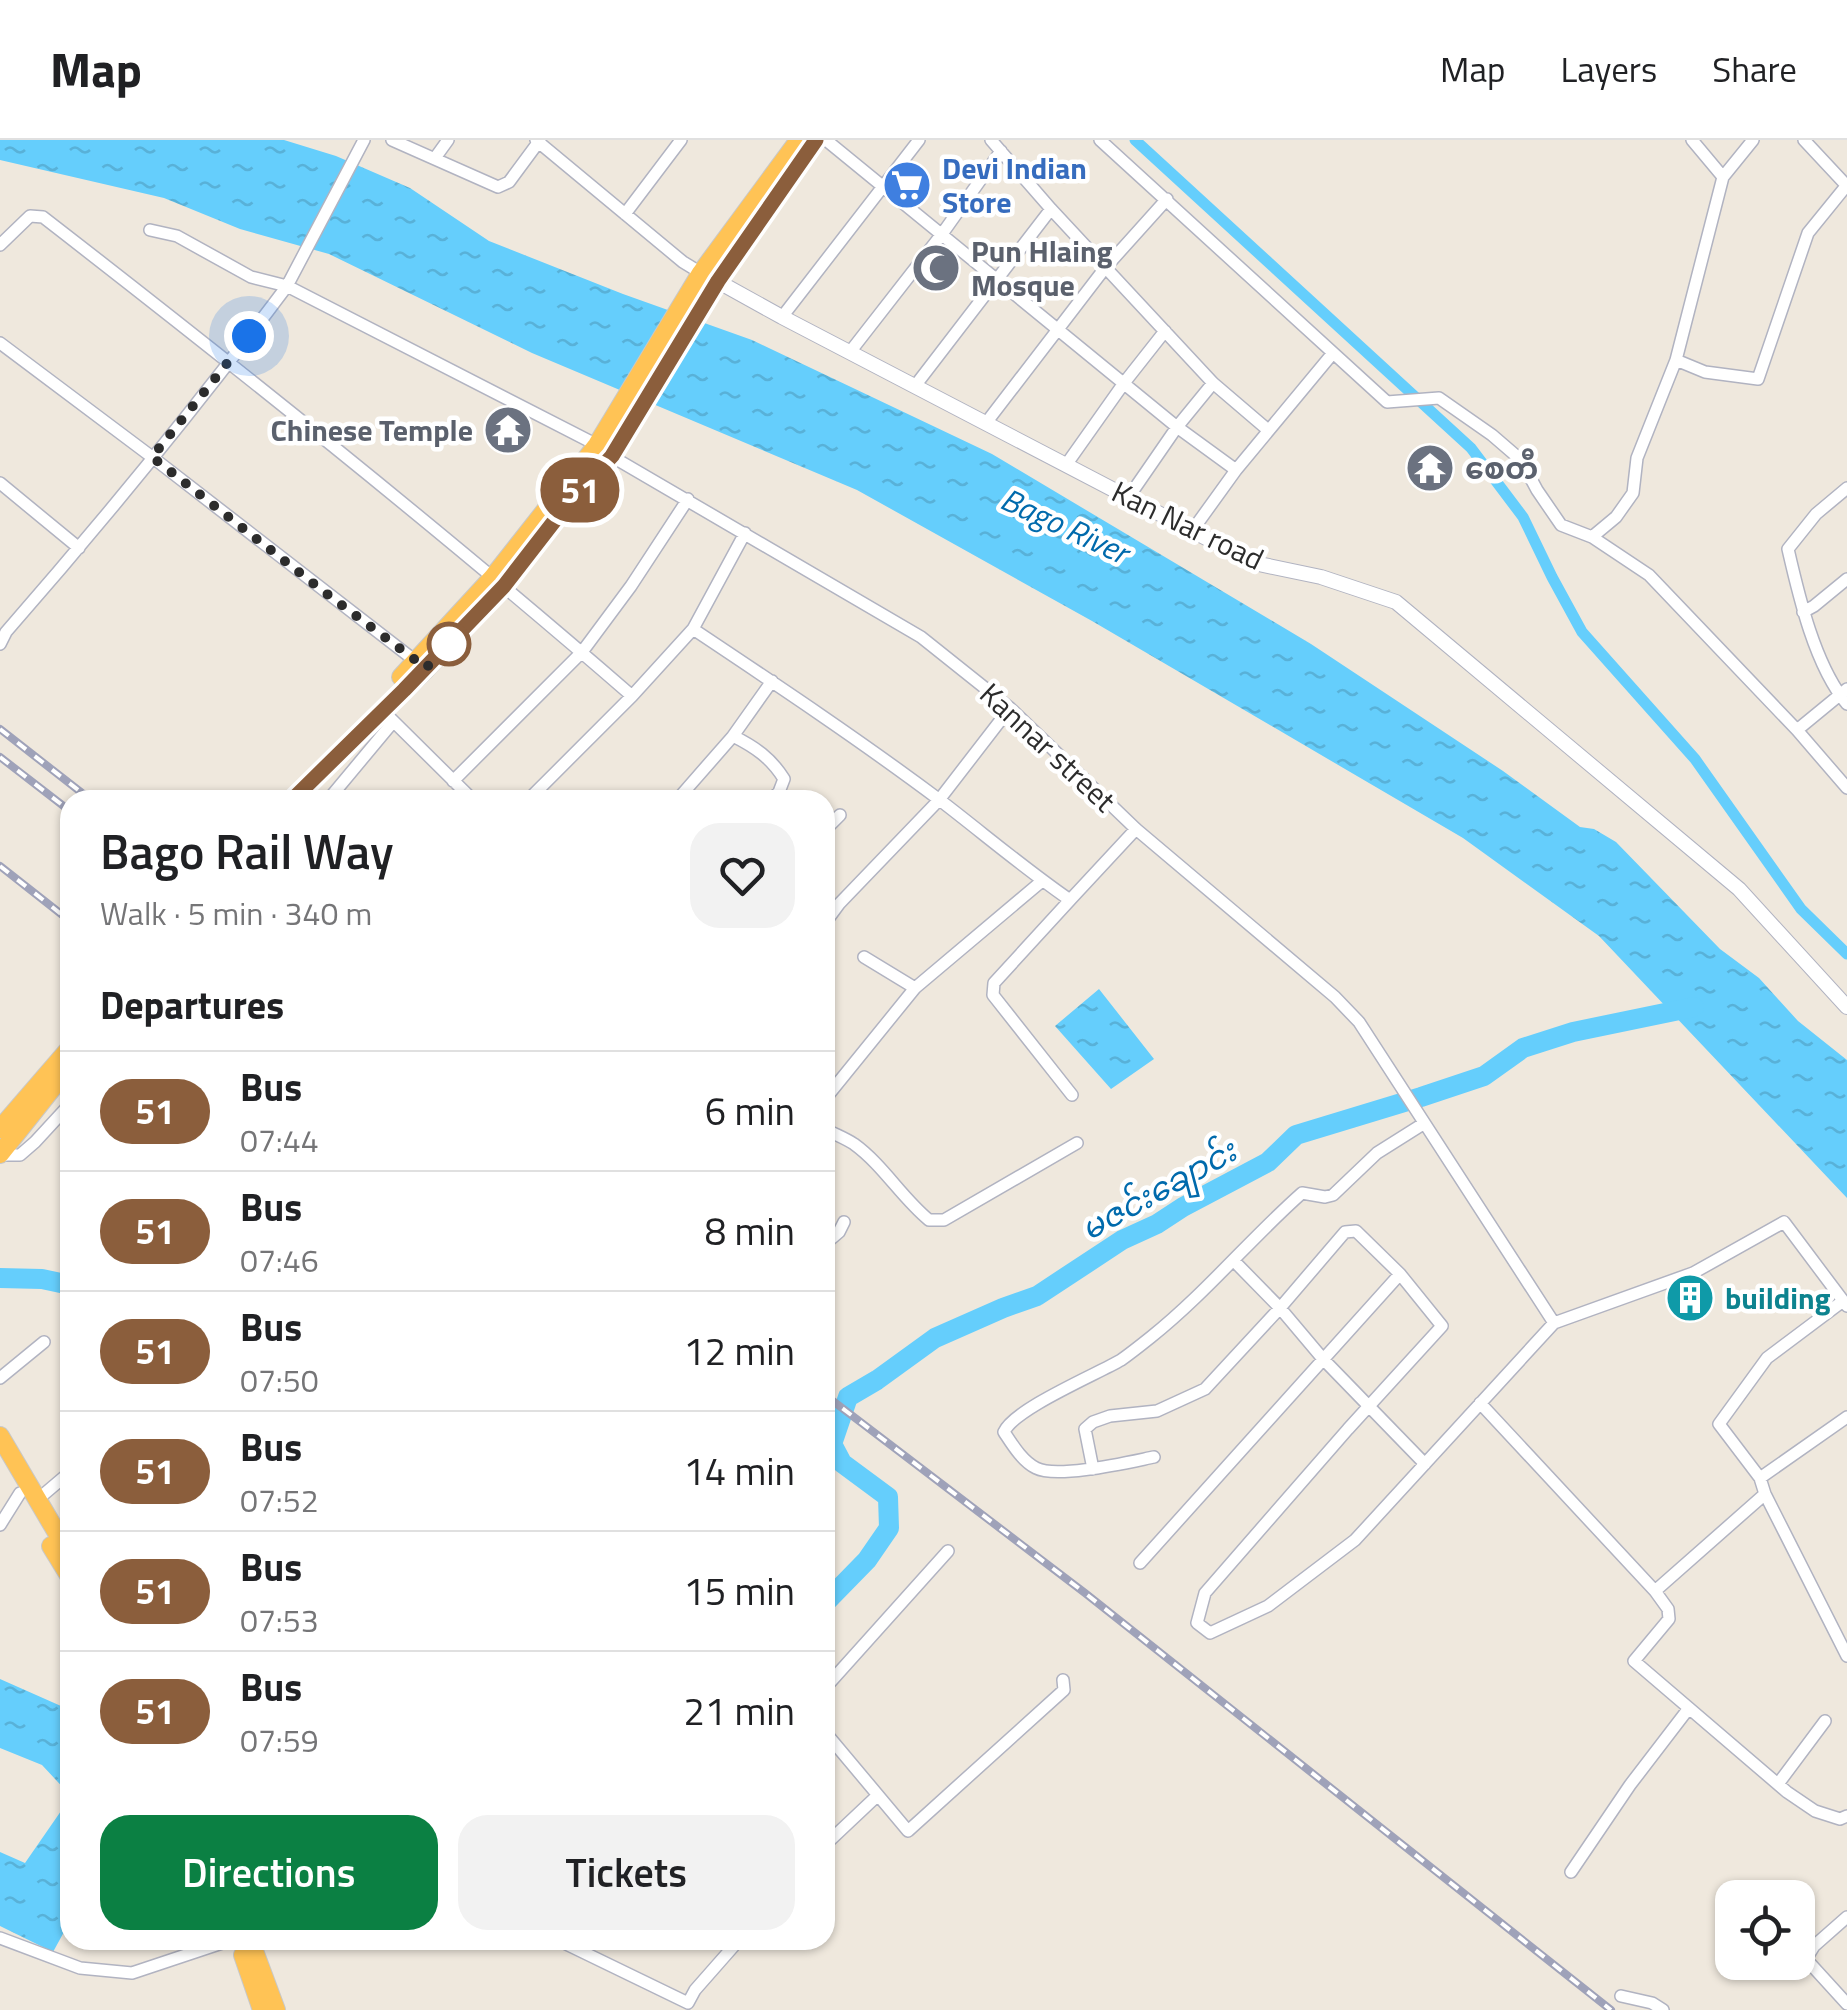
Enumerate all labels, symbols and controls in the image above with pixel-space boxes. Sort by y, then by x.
text: Map [50,33,142,106]
text: Map [1440,42,1505,96]
text: Layers [1560,42,1657,96]
text: Share [1712,42,1797,96]
place label: Devi Indian Store [942,145,1087,225]
supermarket icon: Devi Indian Store [881,159,933,211]
place label: Pun Hlaing Mosque [971,228,1113,308]
mosque icon: Pun Hlaing Mosque [910,242,962,294]
your location [224,311,274,361]
temple icon: Chinese Temple [482,404,534,456]
place label: Chinese Temple [271,407,473,453]
temple icon: စေတီ [1404,442,1456,494]
place label: စေတီ [1465,445,1538,491]
line badge: 51 [535,458,625,522]
text: 51 [560,463,600,517]
street label: Kan Nar road [1104,468,1272,582]
water label: Bago River [993,475,1140,577]
unlabelled marker [428,623,470,665]
street label: Kannar street [970,672,1127,823]
text: Bago Rail Way [100,815,394,888]
button: heart [690,823,795,928]
text: Walk · 5 min · 340 m [100,889,372,937]
text: Departures [100,976,284,1034]
text: Bus [240,1058,302,1116]
text: 6 min [705,1082,795,1140]
text: 51 [135,1084,175,1138]
text: 07:44 [240,1116,319,1164]
water label: မဇင်းချောင်း [1071,1126,1248,1254]
text: Bus [240,1178,302,1236]
text: 8 min [705,1202,795,1260]
text: 51 [135,1204,175,1258]
text: 07:46 [240,1236,319,1284]
building icon: building [1664,1272,1716,1324]
place label: building [1725,1275,1831,1321]
text: Bus [240,1298,302,1356]
text: 12 min [684,1322,795,1380]
text: 51 [135,1324,175,1378]
text: 07:50 [240,1356,319,1404]
text: Bus [240,1418,302,1476]
text: 14 min [684,1442,795,1500]
text: 51 [135,1444,175,1498]
text: 07:52 [240,1476,319,1524]
text: Bus [240,1538,302,1596]
text: 15 min [684,1562,795,1620]
text: 51 [135,1564,175,1618]
text: 07:53 [240,1596,319,1644]
text: Bus [240,1658,302,1716]
text: 21 min [684,1682,795,1740]
text: 51 [135,1684,175,1738]
text: 07:59 [240,1716,319,1764]
button: Directions [100,1815,438,1930]
button: Tickets [458,1815,795,1930]
map controls [1715,1880,1815,1980]
button: locate [1715,1880,1815,1980]

